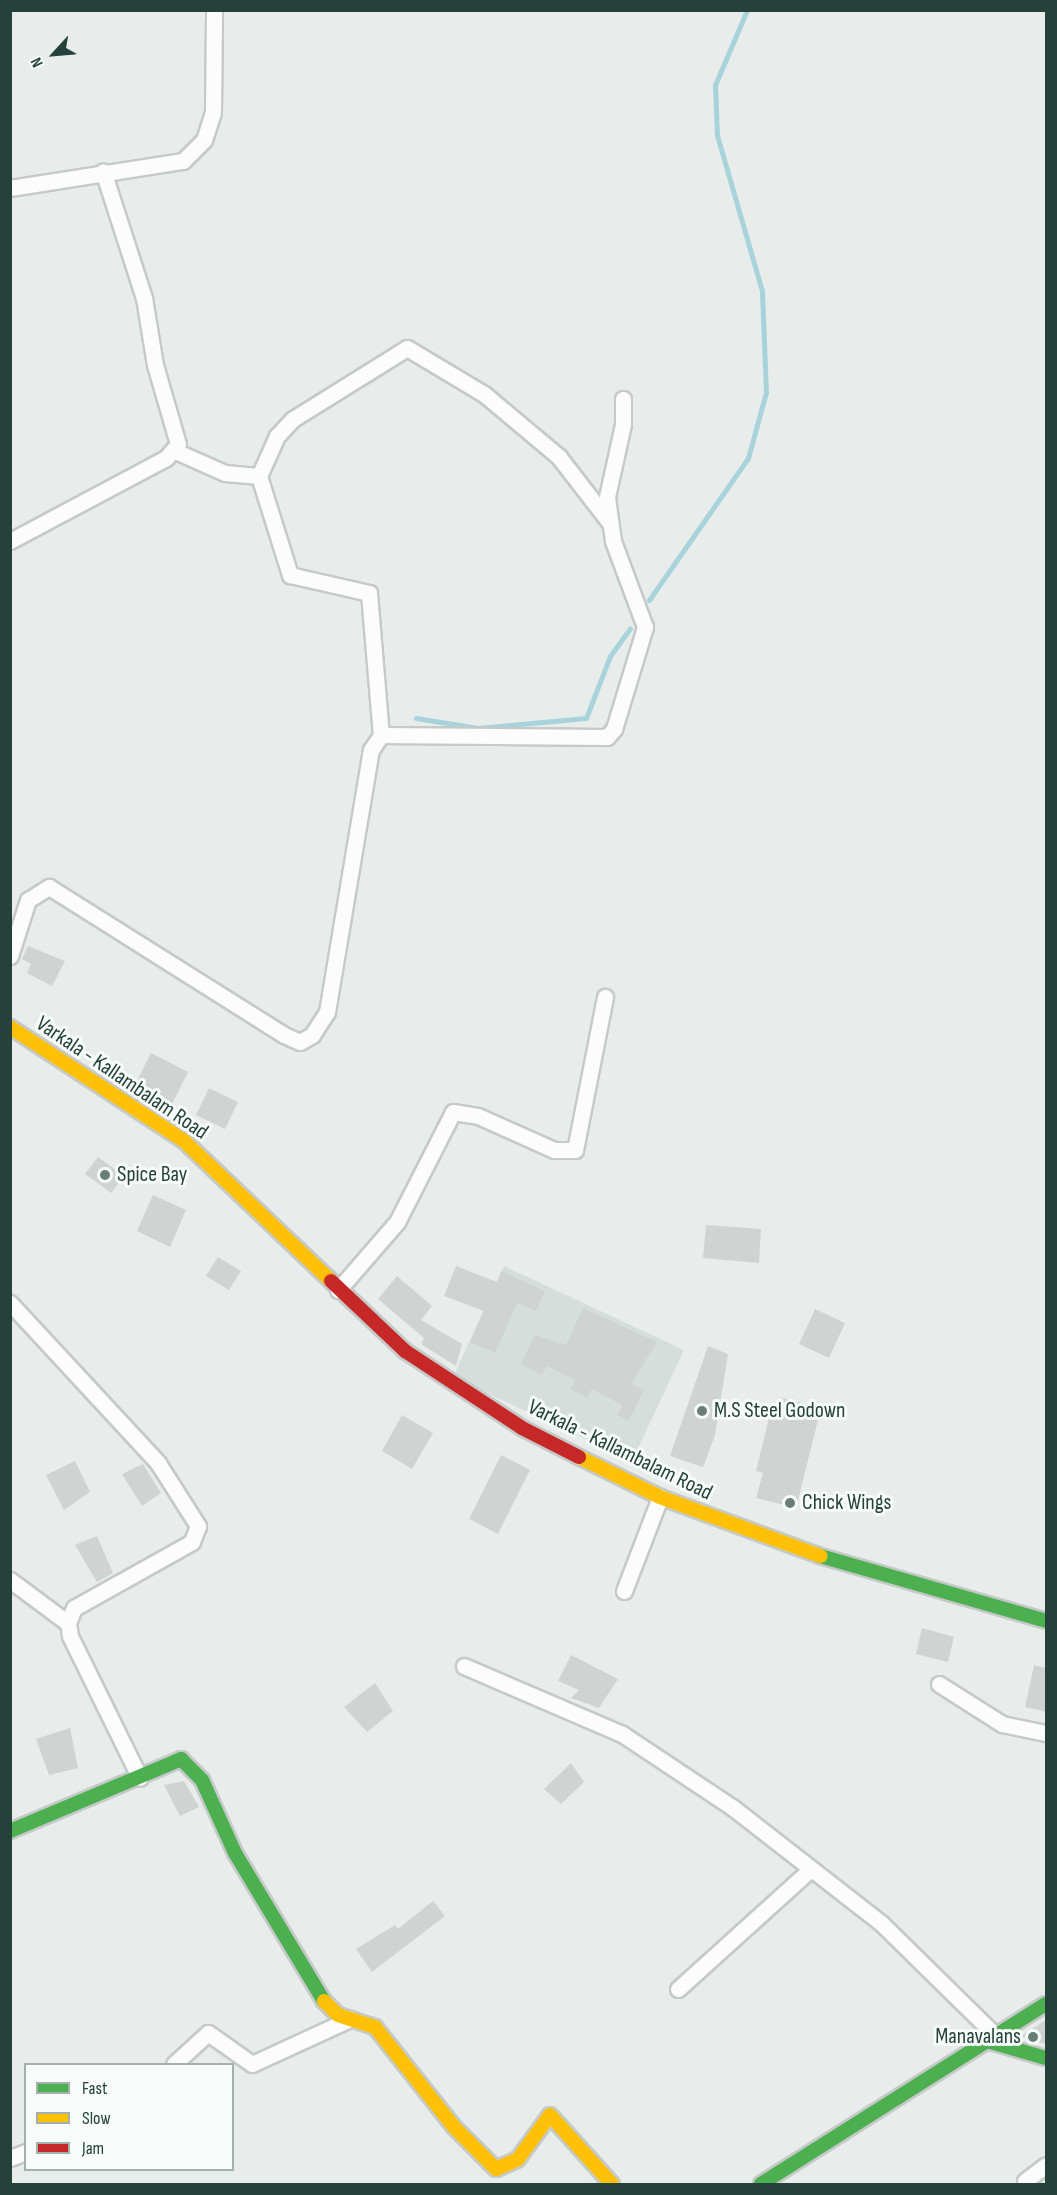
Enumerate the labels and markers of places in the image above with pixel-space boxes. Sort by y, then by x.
place label: Spice Bay [117,1162,187,1188]
marker: Spice Bay [98,1168,112,1182]
place label: M.S Steel Godown [714,1398,845,1424]
marker: M.S Steel Godown [695,1404,709,1418]
place label: Chick Wings [802,1490,891,1516]
marker: Chick Wings [783,1496,797,1510]
place label: Manavalans [935,2024,1021,2050]
marker: Manavalans [1026,2030,1040,2044]

